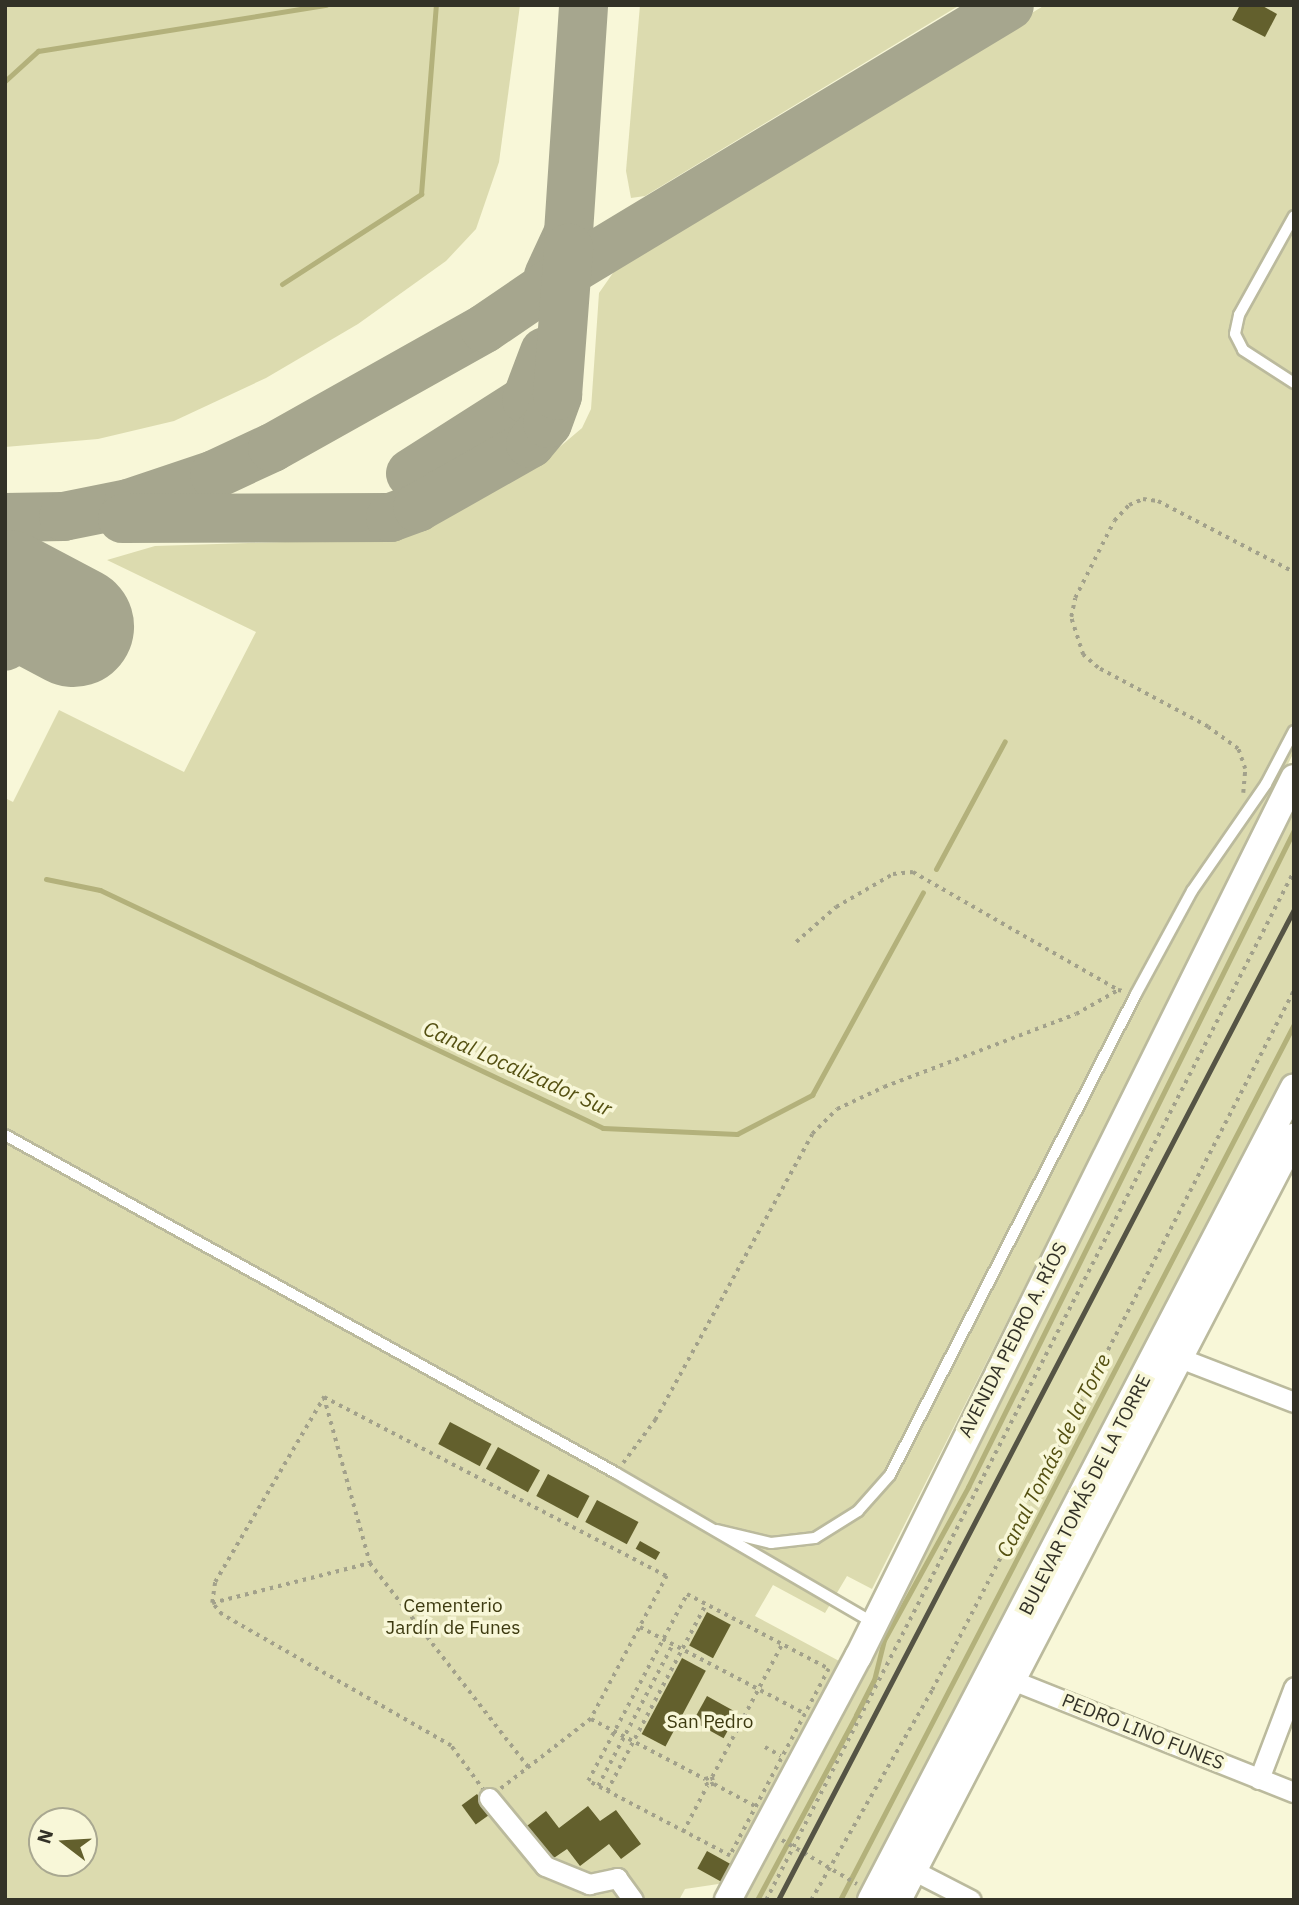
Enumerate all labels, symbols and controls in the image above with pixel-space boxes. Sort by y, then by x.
water label: Canal Localizador Sur [420,1015,616,1121]
street label: AVENIDA PEDRO A. RÍOS [954,1239,1072,1441]
water label: Canal Tomás de la Torre [991,1349,1115,1561]
street label: BULEVAR TOMÁS DE LA TORRE [1014,1371,1156,1619]
park label: Cementerio Jardín de Funes [385,1595,521,1639]
street label: PEDRO LINO FUNES [1059,1689,1227,1775]
park label: San Pedro [667,1711,753,1733]
north arrow [28,1807,98,1877]
text: N [31,1826,58,1847]

